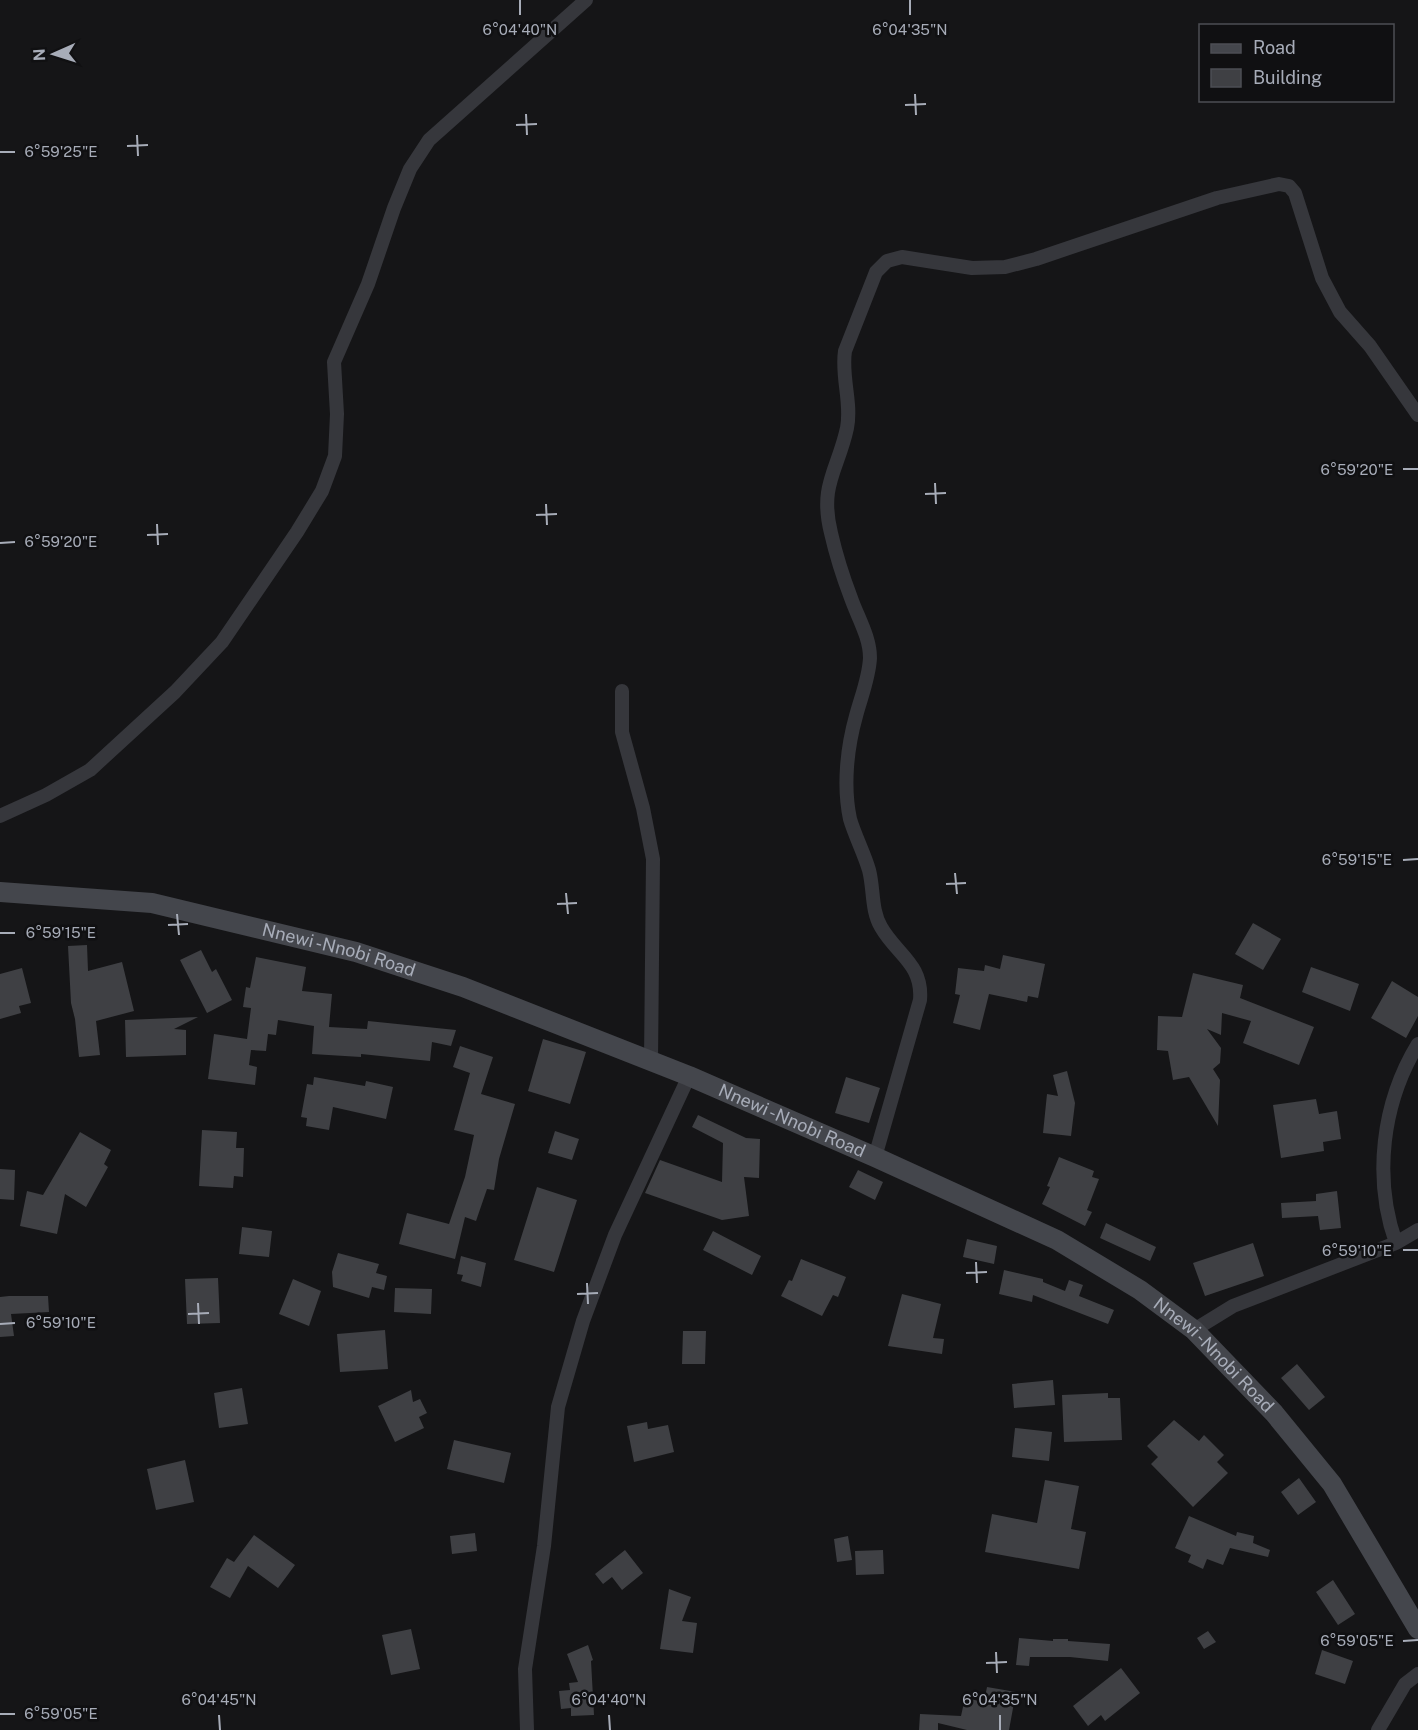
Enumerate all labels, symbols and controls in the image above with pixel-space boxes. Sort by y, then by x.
text: 6°04'40"N [483,21,557,38]
text: 6°04'35"N [872,21,948,38]
north arrow [24,24,84,84]
legend [1199,24,1394,102]
text: Road [1253,37,1296,58]
text: N [30,48,49,62]
text: Building [1253,67,1322,88]
text: 6°59'25"E [24,143,98,160]
text: 6°59'20"E [1321,461,1393,478]
text: 6°59'20"E [25,533,97,550]
text: 6°59'15"E [1322,851,1392,868]
street label: Nnewi -Nnobi Road [260,919,418,981]
text: 6°59'15"E [26,924,96,941]
street label: Nnewi -Nnobi Road [715,1079,869,1162]
text: 6°59'10"E [1322,1242,1392,1259]
street label: Nnewi -Nnobi Road [1150,1293,1279,1416]
text: 6°59'10"E [26,1314,96,1331]
text: 6°59'05"E [1320,1632,1394,1649]
text: 6°04'45"N [181,1691,257,1708]
text: 6°04'40"N [572,1691,646,1708]
text: 6°04'35"N [962,1691,1038,1708]
text: 6°59'05"E [24,1705,98,1722]

